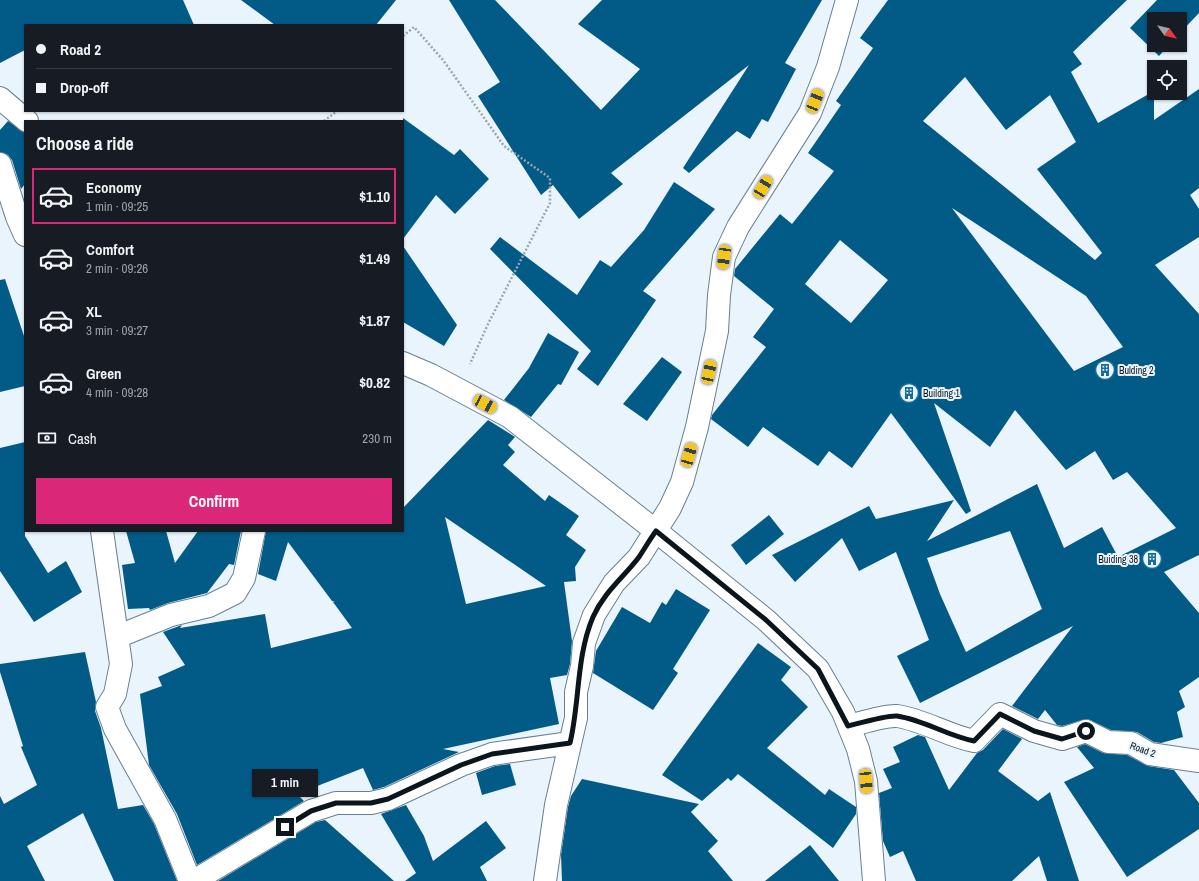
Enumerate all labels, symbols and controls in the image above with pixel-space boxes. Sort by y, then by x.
north arrow [1147,12,1187,52]
map controls [1147,12,1187,100]
text: Road 2 [60,39,101,60]
button: locate [1147,60,1187,100]
text: Drop-off [60,77,109,98]
car [805,88,825,114]
text: Choose a ride [36,131,134,156]
car [752,174,774,200]
text: Economy [86,177,141,198]
icon: car [38,178,74,214]
text: $1.10 [359,186,390,207]
text: 1 min · 09:25 [86,198,148,215]
text: Comfort [86,239,134,260]
icon: car [38,240,74,276]
car [716,244,732,270]
text: $1.49 [359,248,390,269]
text: 2 min · 09:26 [86,260,148,277]
text: XL [86,301,102,322]
icon: car [38,302,74,338]
text: $1.87 [359,310,390,331]
text: 3 min · 09:27 [86,322,148,339]
car [701,359,717,385]
building icon: Bulding 2 [1094,359,1116,381]
text: Green [86,363,122,384]
icon: car [38,364,74,400]
place label: Bulding 2 [1119,364,1154,377]
text: $0.82 [359,372,390,393]
building icon: Building 1 [898,382,920,404]
text: 4 min · 09:28 [86,384,148,401]
place label: Building 1 [923,387,960,400]
car [472,393,498,415]
icon: cash [36,427,58,449]
text: Cash [68,428,97,449]
text: 230 m [362,430,392,447]
car [680,442,698,468]
button: Confirm [36,478,392,524]
building icon: Buiding 38 [1141,548,1163,570]
place label: Buiding 38 [1098,553,1138,566]
route start [1077,722,1095,740]
street label: Road 2 [1128,739,1158,760]
callout: 1 min [252,769,318,797]
car [859,769,873,793]
text: 1 min [271,774,299,791]
route end [276,818,294,836]

